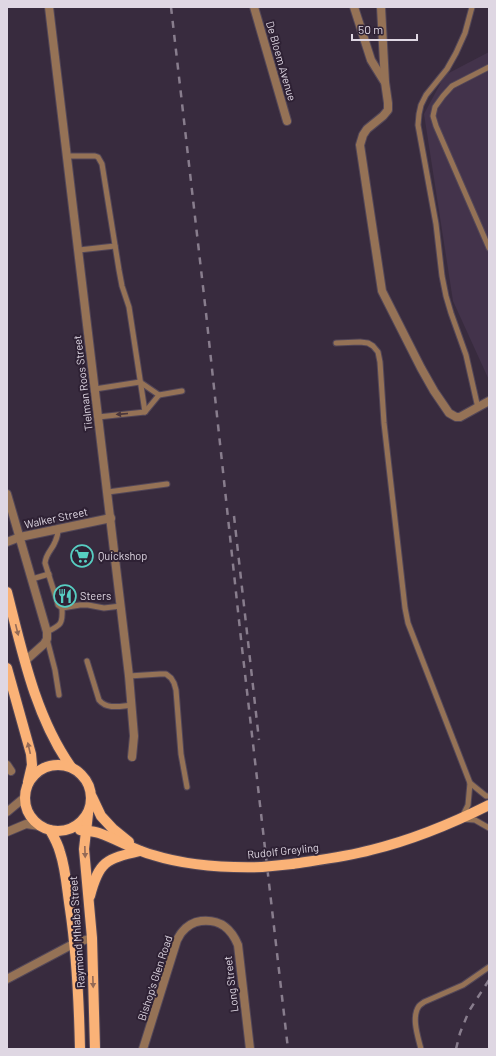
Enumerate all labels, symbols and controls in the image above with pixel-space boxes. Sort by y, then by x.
scale bar [352,16,417,42]
street label: De Bloem Avenue [264,19,299,102]
text: 50 m [358,22,383,36]
street label: Tielman Roos Street [70,334,95,432]
one-way arrow [116,411,128,418]
street label: Walker Street [23,504,89,531]
supermarket icon: Quickshop [69,543,95,569]
place label: Quickshop [98,549,147,562]
restaurant icon: Steers [52,583,78,609]
place label: Steers [80,589,111,602]
one-way arrow [14,623,20,636]
one-way arrow [26,741,32,754]
street label: Rudolf Greyling [247,840,320,861]
one-way arrow [81,846,88,858]
street label: Raymond Mhlaba Street [66,876,87,988]
street label: Bishop's Glen Road [135,934,174,1022]
street label: Long Street [221,955,240,1013]
one-way arrow [90,976,96,989]

